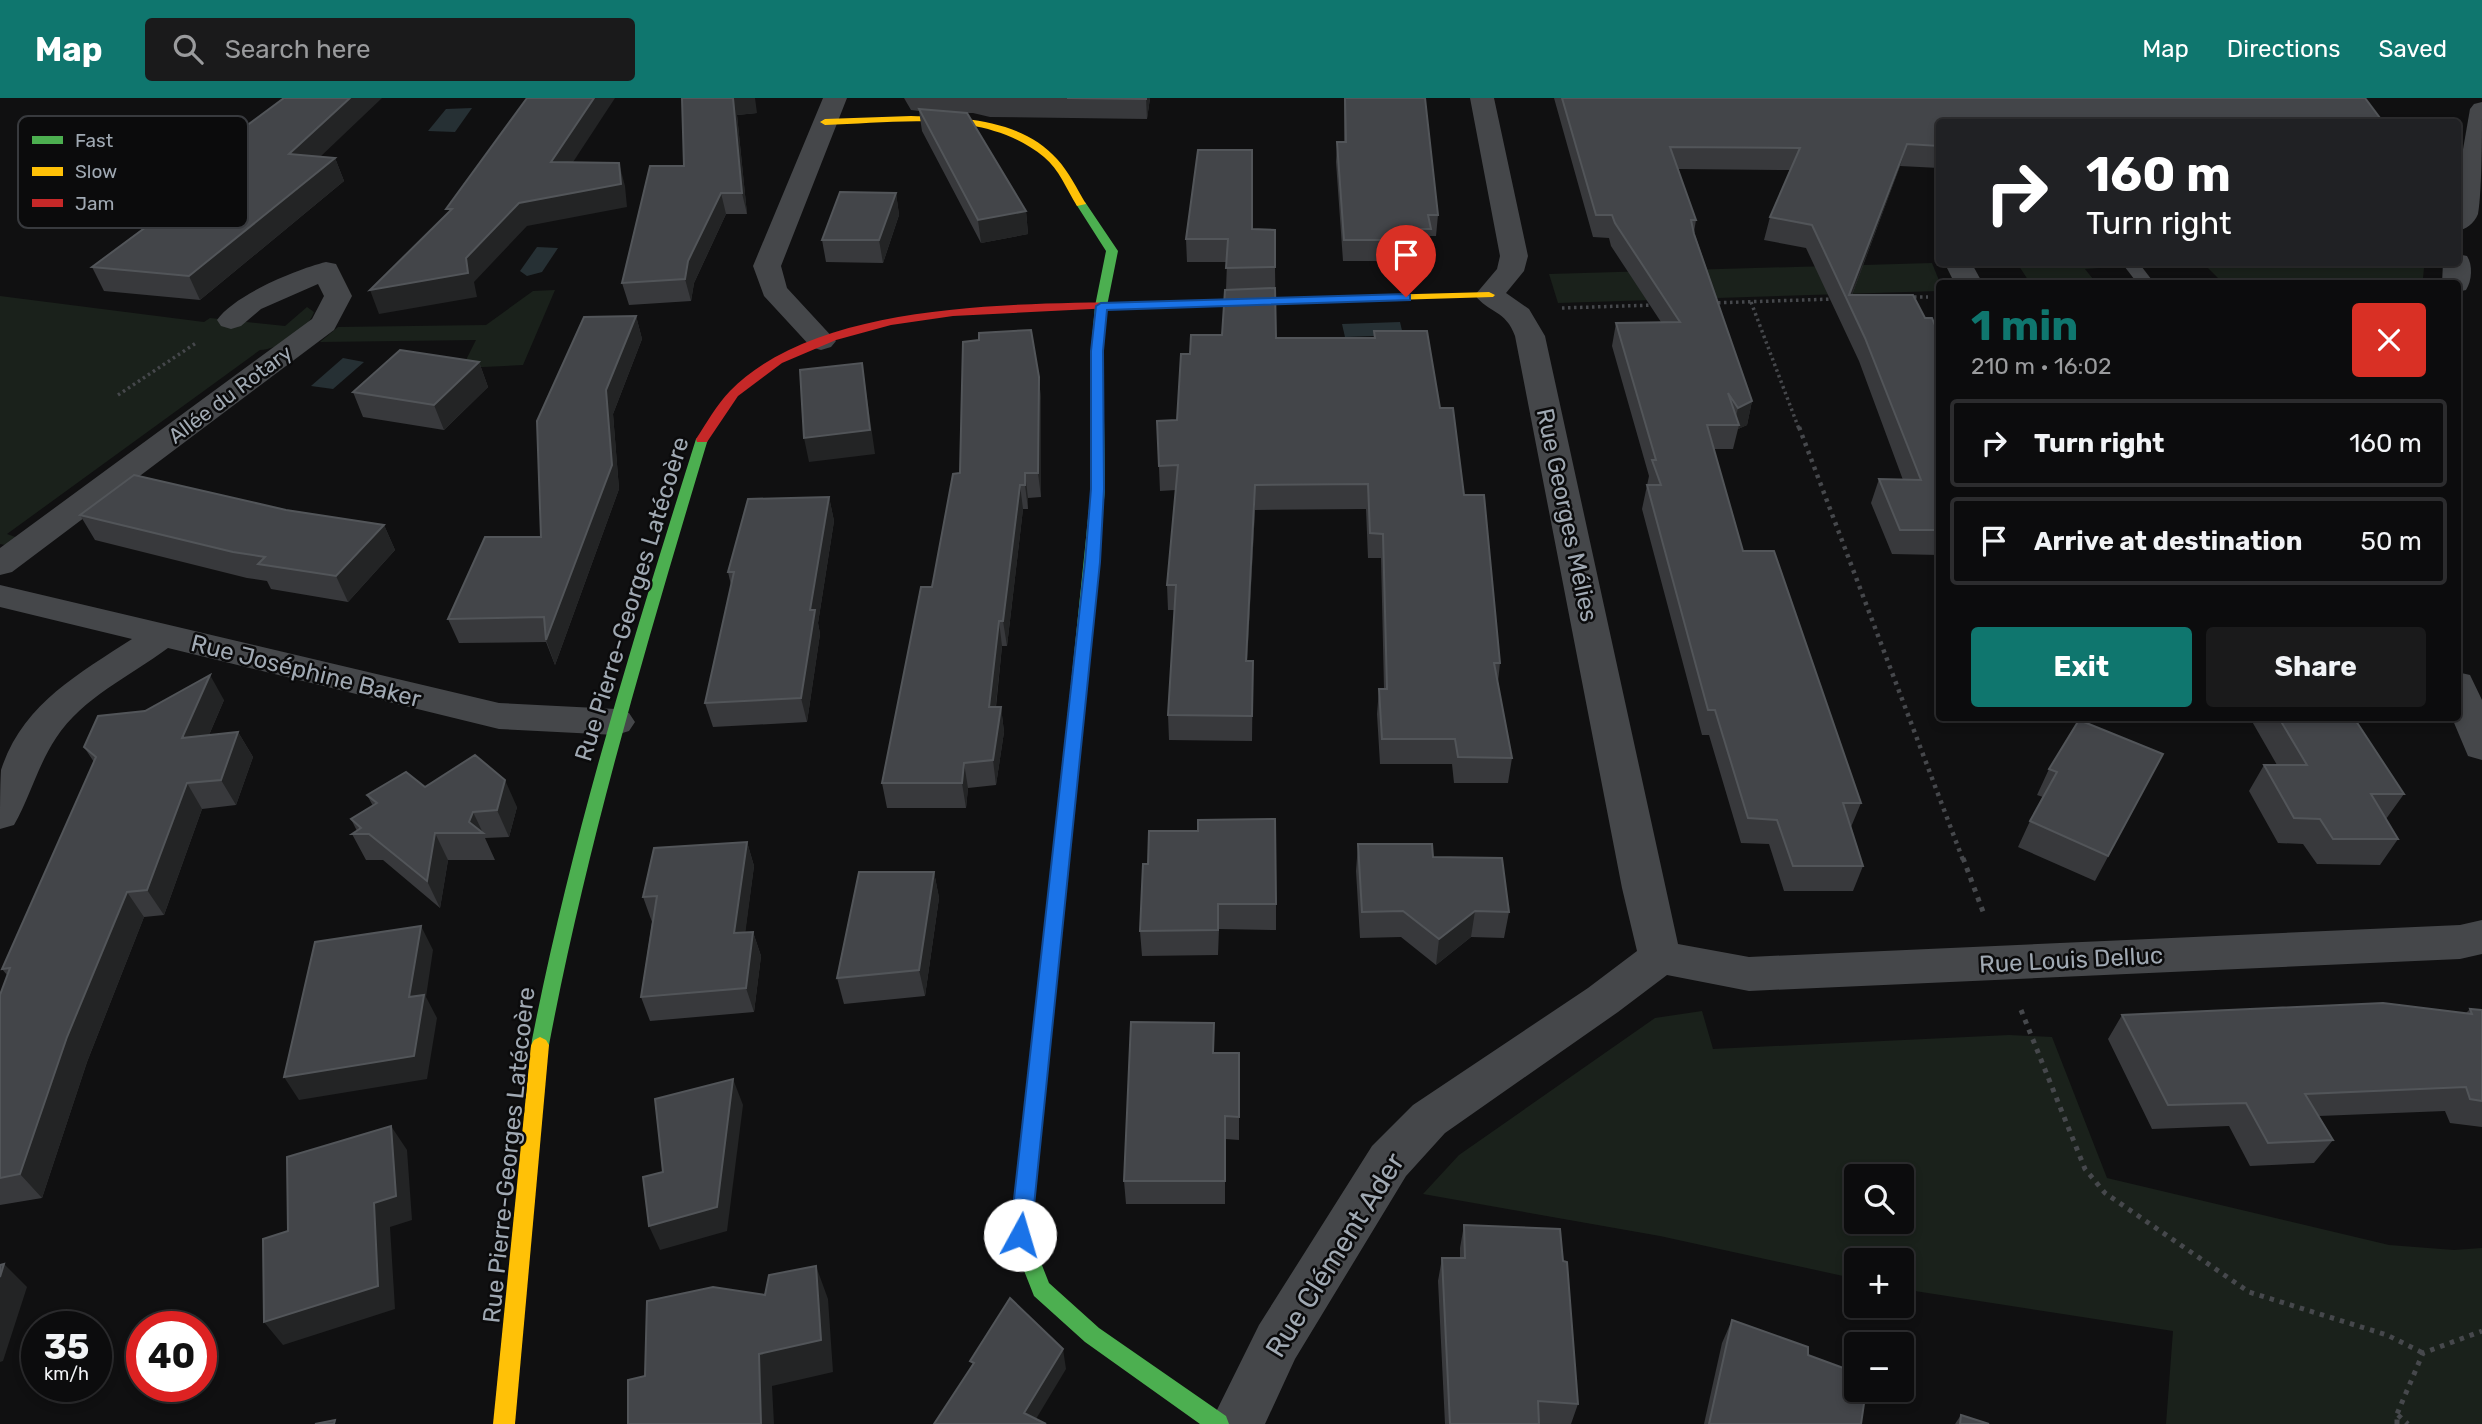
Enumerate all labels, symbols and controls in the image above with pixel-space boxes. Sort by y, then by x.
search box [145,18,635,81]
text: Map [35,30,103,69]
icon: search [169,30,207,68]
text: Search here [225,34,370,65]
text: Map [2142,35,2189,63]
text: Directions [2227,35,2340,63]
text: Saved [2378,35,2447,63]
legend [18,116,248,228]
text: Fast [75,129,114,152]
text: 160 m [2086,145,2231,203]
icon: right [1971,147,2062,238]
text: Slow [75,160,117,183]
text: Jam [75,192,114,215]
text: Turn right [2086,204,2231,242]
pin [1376,225,1436,297]
icon: arrive [1387,236,1425,274]
text: 1 min [1971,301,2078,351]
button: close [2352,303,2426,377]
street label: Allée du Rotary [163,339,297,449]
text: 210 m · 16:02 [1971,352,2112,380]
street label: Rue Georges Mélies [1531,406,1603,624]
icon: right [1975,424,2013,462]
text: Turn right [2034,428,2164,459]
text: 160 m [2349,428,2422,459]
street label: Rue Pierre-Georges Latécoère [569,433,695,765]
icon: arrive [1975,522,2013,560]
text: Arrive at destination [2034,526,2302,557]
text: 50 m [2361,526,2422,557]
button: Exit [1971,627,2192,707]
button: Share [2206,627,2426,707]
street label: Rue Joséphine Baker [188,629,424,713]
street label: Rue Louis Delluc [1978,941,2164,979]
street label: Rue Pierre-Georges Latécoère [477,986,541,1324]
street label: Rue Clément Ader [1259,1146,1411,1363]
map controls [1844,1164,1914,1402]
button: search [1844,1164,1914,1234]
position arrow [983,1198,1057,1272]
button: + [1844,1248,1914,1318]
speed limit sign: 40 [126,1311,217,1402]
text: 35 [44,1326,89,1368]
button: − [1844,1332,1914,1402]
text: km/h [44,1363,89,1385]

